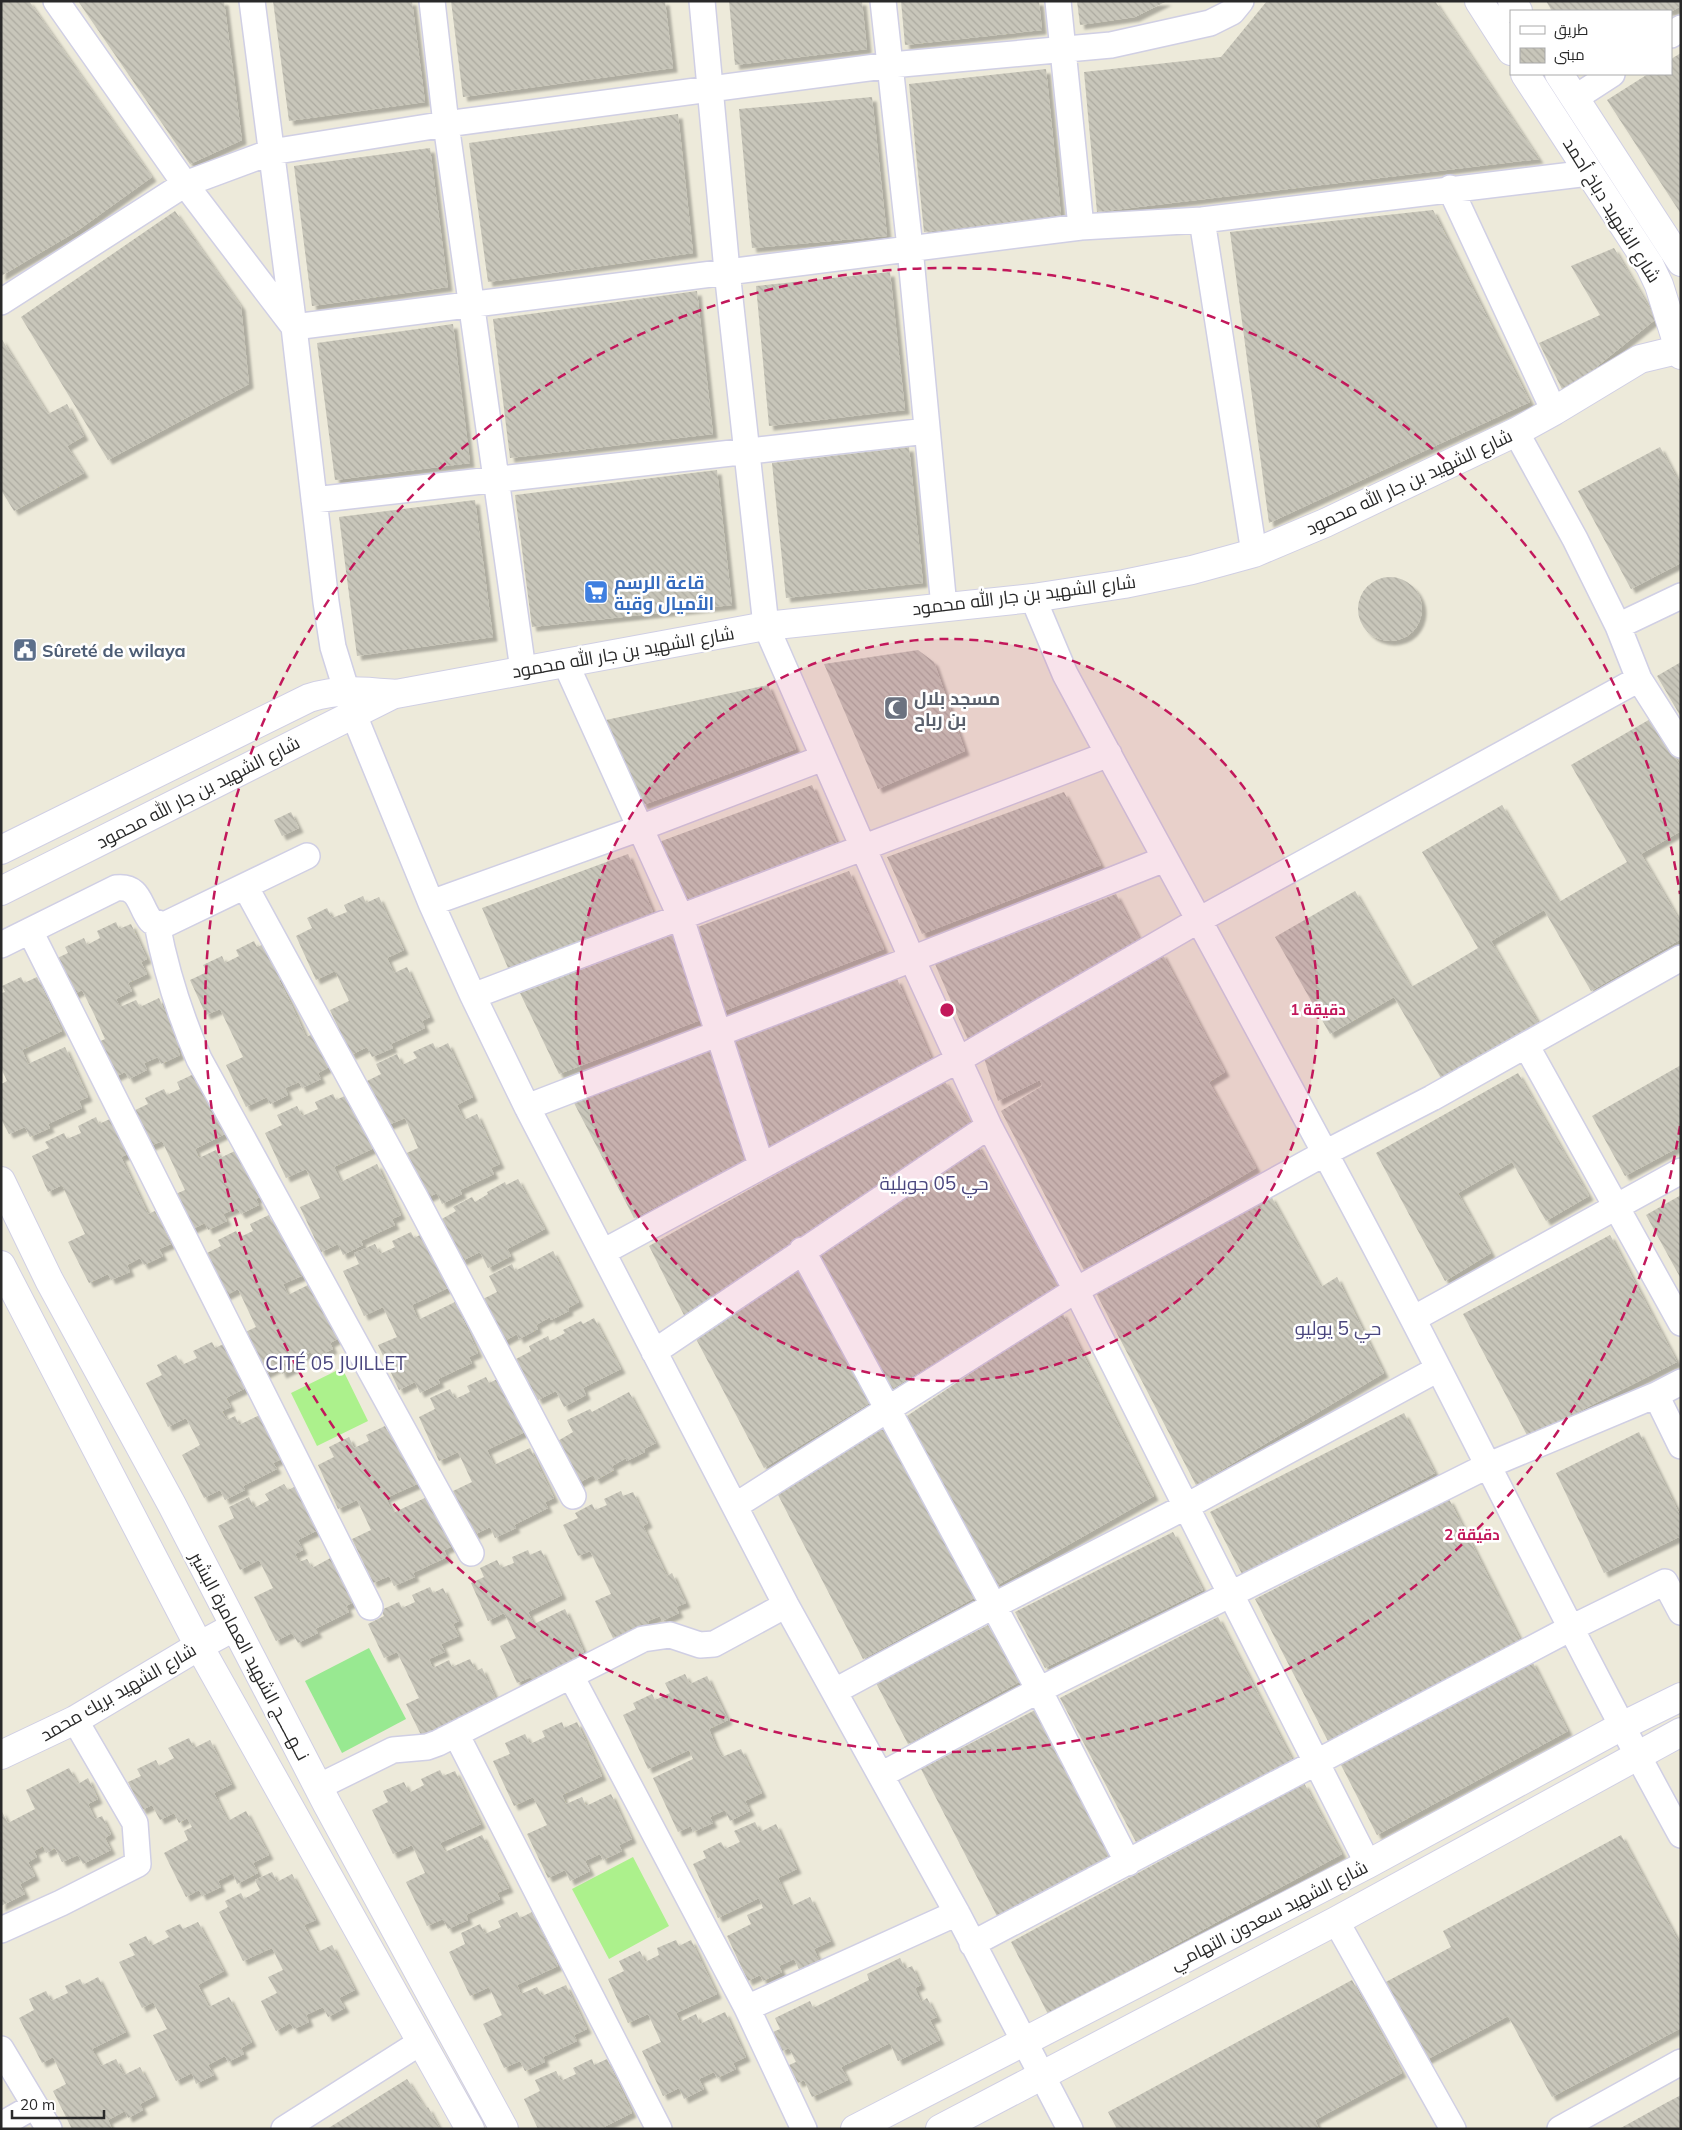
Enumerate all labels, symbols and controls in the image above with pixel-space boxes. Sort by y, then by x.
legend [1510,10,1672,75]
text: طريق [1554,20,1588,40]
text: مبنى [1554,45,1585,65]
street label: شارع الشهيد دباخ أحمد [1557,133,1666,287]
street label: شارع الشهيد بن جار الله محمود [1302,424,1516,541]
street label: شارع الشهيد بن جار الله محمود [911,570,1137,621]
place label: قاعة الرسم الأميال وقبة [614,571,714,615]
supermarket icon: قاعة الرسم الأميال وقبة [583,579,609,605]
street label: شارع الشهيد بن جار الله محمود [510,621,736,684]
public building icon: Sûreté de wilaya [12,637,38,663]
place label: Sûreté de wilaya [42,639,186,662]
place label: مسجد بلال بن رباح [914,687,1000,732]
mosque icon: مسجد بلال بن رباح [883,695,909,721]
street label: شارع الشهيد بن جار الله محمود [92,731,304,854]
text: 1 دقيقة [1290,1000,1346,1019]
centre of rings [938,1001,956,1019]
district label: حي 05 جويلية [879,1171,989,1198]
district label: حي 5 يوليو [1295,1316,1381,1343]
district label: CITÉ 05 JUILLET [265,1351,407,1375]
text: 2 دقيقة [1444,1525,1500,1544]
street label: نــهـــــج الشهيد العمامرة البشير [184,1547,315,1765]
street label: شارع الشهيد بريك محمد [36,1638,201,1747]
street label: شارع الشهيد سعدون التهامي [1166,1855,1373,1978]
scale bar [12,2088,105,2120]
text: 20 m [20,2095,55,2114]

